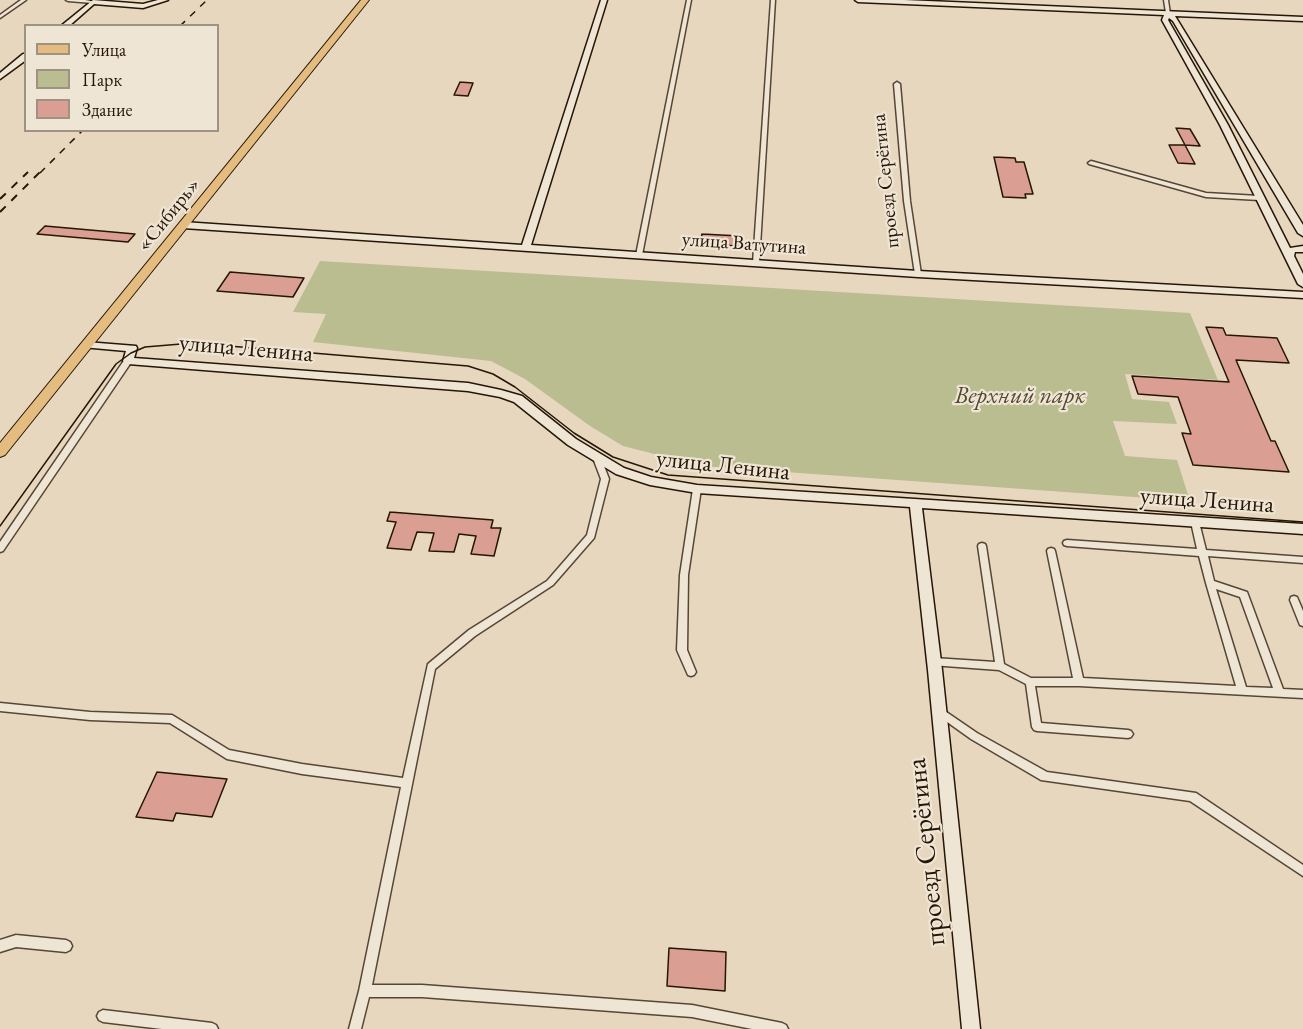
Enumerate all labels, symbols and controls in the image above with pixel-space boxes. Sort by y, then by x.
legend [24,24,219,132]
text: Улица [82,38,126,61]
text: Парк [82,68,122,91]
text: Здание [82,98,132,121]
street label: проезд Серёгина [867,113,905,249]
street label: «Сибирь» [132,174,206,256]
street label: улица Ватутина [681,228,807,260]
street label: улица Ленина [178,329,314,369]
park label: Верхний парк [954,382,1086,410]
street label: улица Ленина [655,445,791,487]
street label: улица Ленина [1139,482,1275,520]
street label: проезд Серёгина [900,756,954,948]

